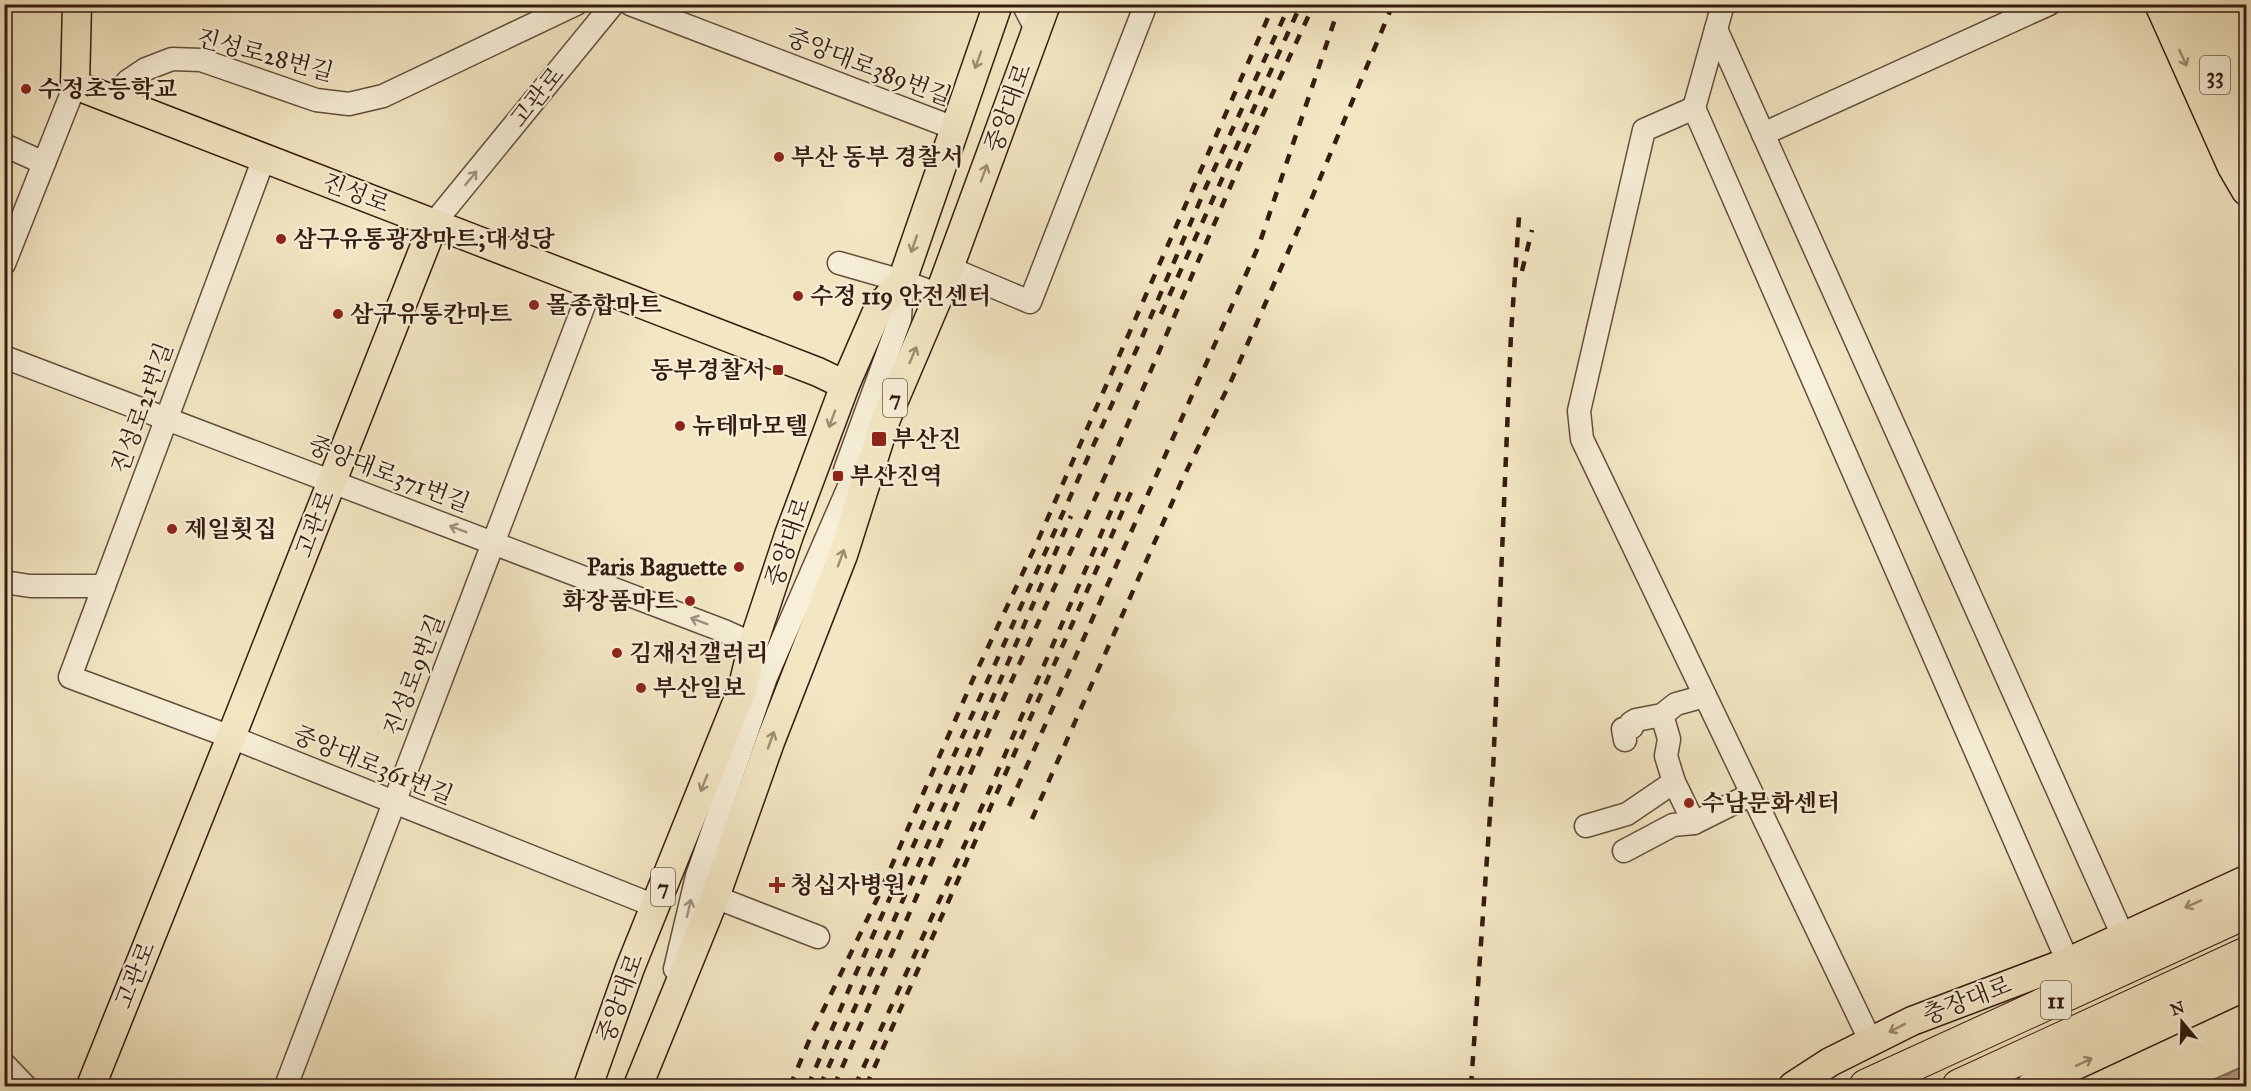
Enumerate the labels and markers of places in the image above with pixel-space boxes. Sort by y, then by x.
place label: 수정초등학교 [38,74,177,104]
marker: 수정초등학교 [19,82,33,96]
place label: 부산 동부 경찰서 [791,142,964,172]
marker: 부산 동부 경찰서 [772,150,786,164]
place label: 삼구유통광장마트;대성당 [293,224,556,254]
marker: 삼구유통광장마트;대성당 [274,232,288,246]
place label: 수정 119 안전센터 [810,281,991,311]
marker: 수정 119 안전센터 [791,289,805,303]
place label: 몰종합마트 [546,290,662,320]
marker: 몰종합마트 [527,298,541,312]
place label: 삼구유통칸마트 [350,299,512,329]
marker: 삼구유통칸마트 [331,307,345,321]
place label: 동부경찰서 [650,355,766,385]
marker: 동부경찰서 [771,363,785,377]
place label: 뉴테마모텔 [692,411,808,441]
marker: 뉴테마모텔 [673,419,687,433]
place label: 부산진 [892,424,962,454]
marker: 부산진 [870,430,888,448]
place label: 부산진역 [850,461,943,491]
marker: 부산진역 [831,469,845,483]
place label: 제일횟집 [184,514,277,544]
marker: 제일횟집 [165,522,179,536]
place label: Paris Baguette [587,552,727,582]
marker: Paris Baguette [732,560,746,574]
place label: 화장품마트 [562,586,678,616]
marker: 화장품마트 [683,594,697,608]
place label: 김재선갤러리 [629,638,768,668]
marker: 김재선갤러리 [610,646,624,660]
place label: 부산일보 [653,673,746,703]
marker: 부산일보 [634,681,648,695]
place label: 수남문화센터 [1701,788,1840,818]
marker: 수남문화센터 [1682,796,1696,810]
place label: 청십자병원 [790,870,906,900]
marker: 청십자병원 [768,876,786,894]

